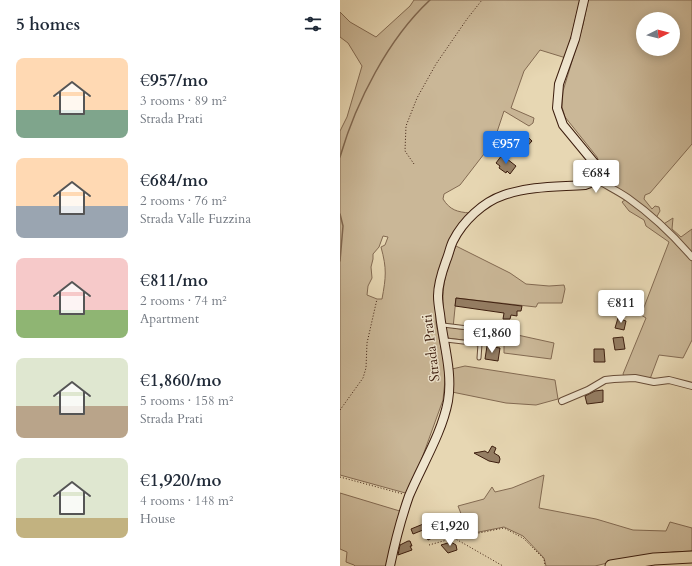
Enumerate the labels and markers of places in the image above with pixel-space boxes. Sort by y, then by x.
pin: €957 [482,131,530,165]
pin: €684 [572,160,620,194]
pin: €811 [597,290,645,324]
pin: €1,860 [459,320,525,354]
pin: €1,920 [417,513,483,547]

